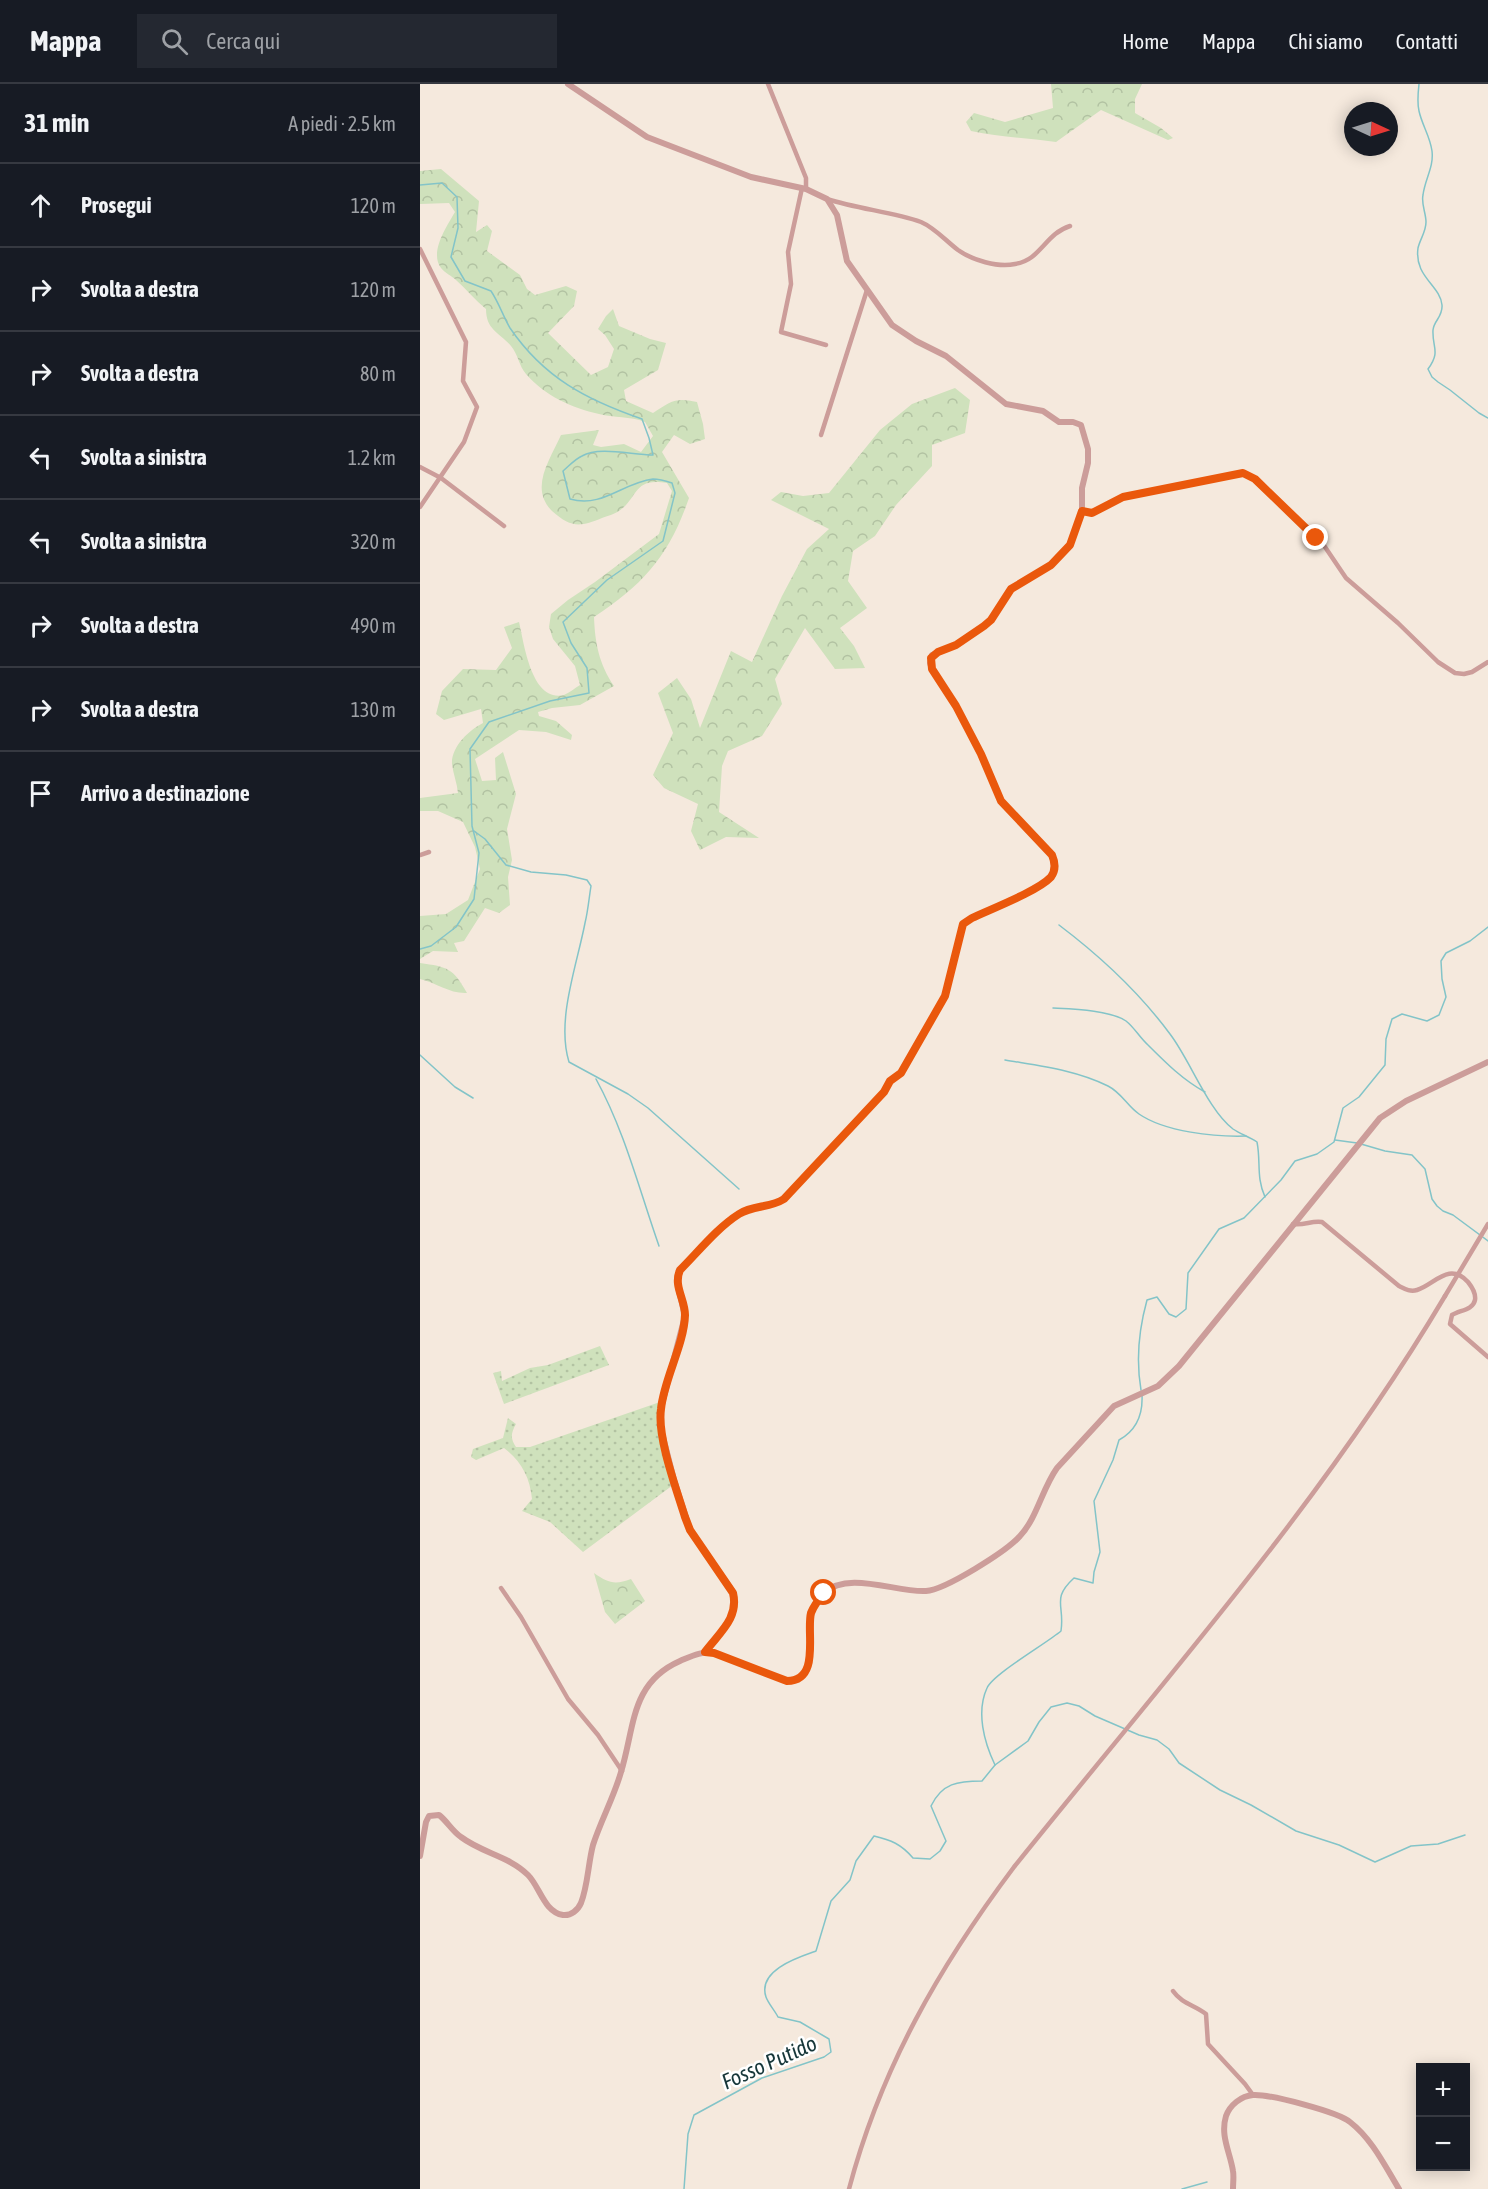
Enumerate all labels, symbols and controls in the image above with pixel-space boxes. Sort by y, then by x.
search box [137,14,557,68]
text: Mappa [30,25,101,57]
icon: search [158,25,191,58]
text: Cerca qui [206,28,280,54]
text: Home [1122,29,1169,53]
text: Mappa [1202,29,1255,53]
text: Chi siamo [1288,29,1363,53]
text: Contatti [1396,29,1458,53]
north arrow [1344,102,1398,156]
text: 31 min [24,108,89,138]
text: A piedi · 2.5 km [288,112,396,135]
icon: ahead [24,189,57,222]
text: Prosegui [81,192,152,218]
text: 120 m [351,194,396,217]
icon: right [24,273,57,306]
text: Svolta a destra [81,276,199,302]
text: 120 m [351,278,396,301]
icon: right [24,357,57,390]
text: Svolta a destra [81,360,199,386]
text: 80 m [360,362,396,385]
icon: left [24,441,57,474]
text: Svolta a sinistra [81,444,207,470]
text: 1.2 km [348,446,396,469]
route end [1302,524,1328,550]
icon: left [24,525,57,558]
text: Svolta a sinistra [81,528,207,554]
text: 320 m [351,530,396,553]
icon: right [24,609,57,642]
text: Svolta a destra [81,612,199,638]
text: 490 m [351,614,396,637]
icon: right [24,693,57,726]
text: Svolta a destra [81,696,199,722]
text: 130 m [351,698,396,721]
icon: arrive [24,777,57,810]
text: Arrivo a destinazione [81,780,250,806]
route start [810,1579,836,1605]
water label: Fosso Putido [717,2030,821,2094]
map controls [1416,2063,1470,2171]
button: + [1416,2063,1470,2117]
button: − [1416,2117,1470,2171]

